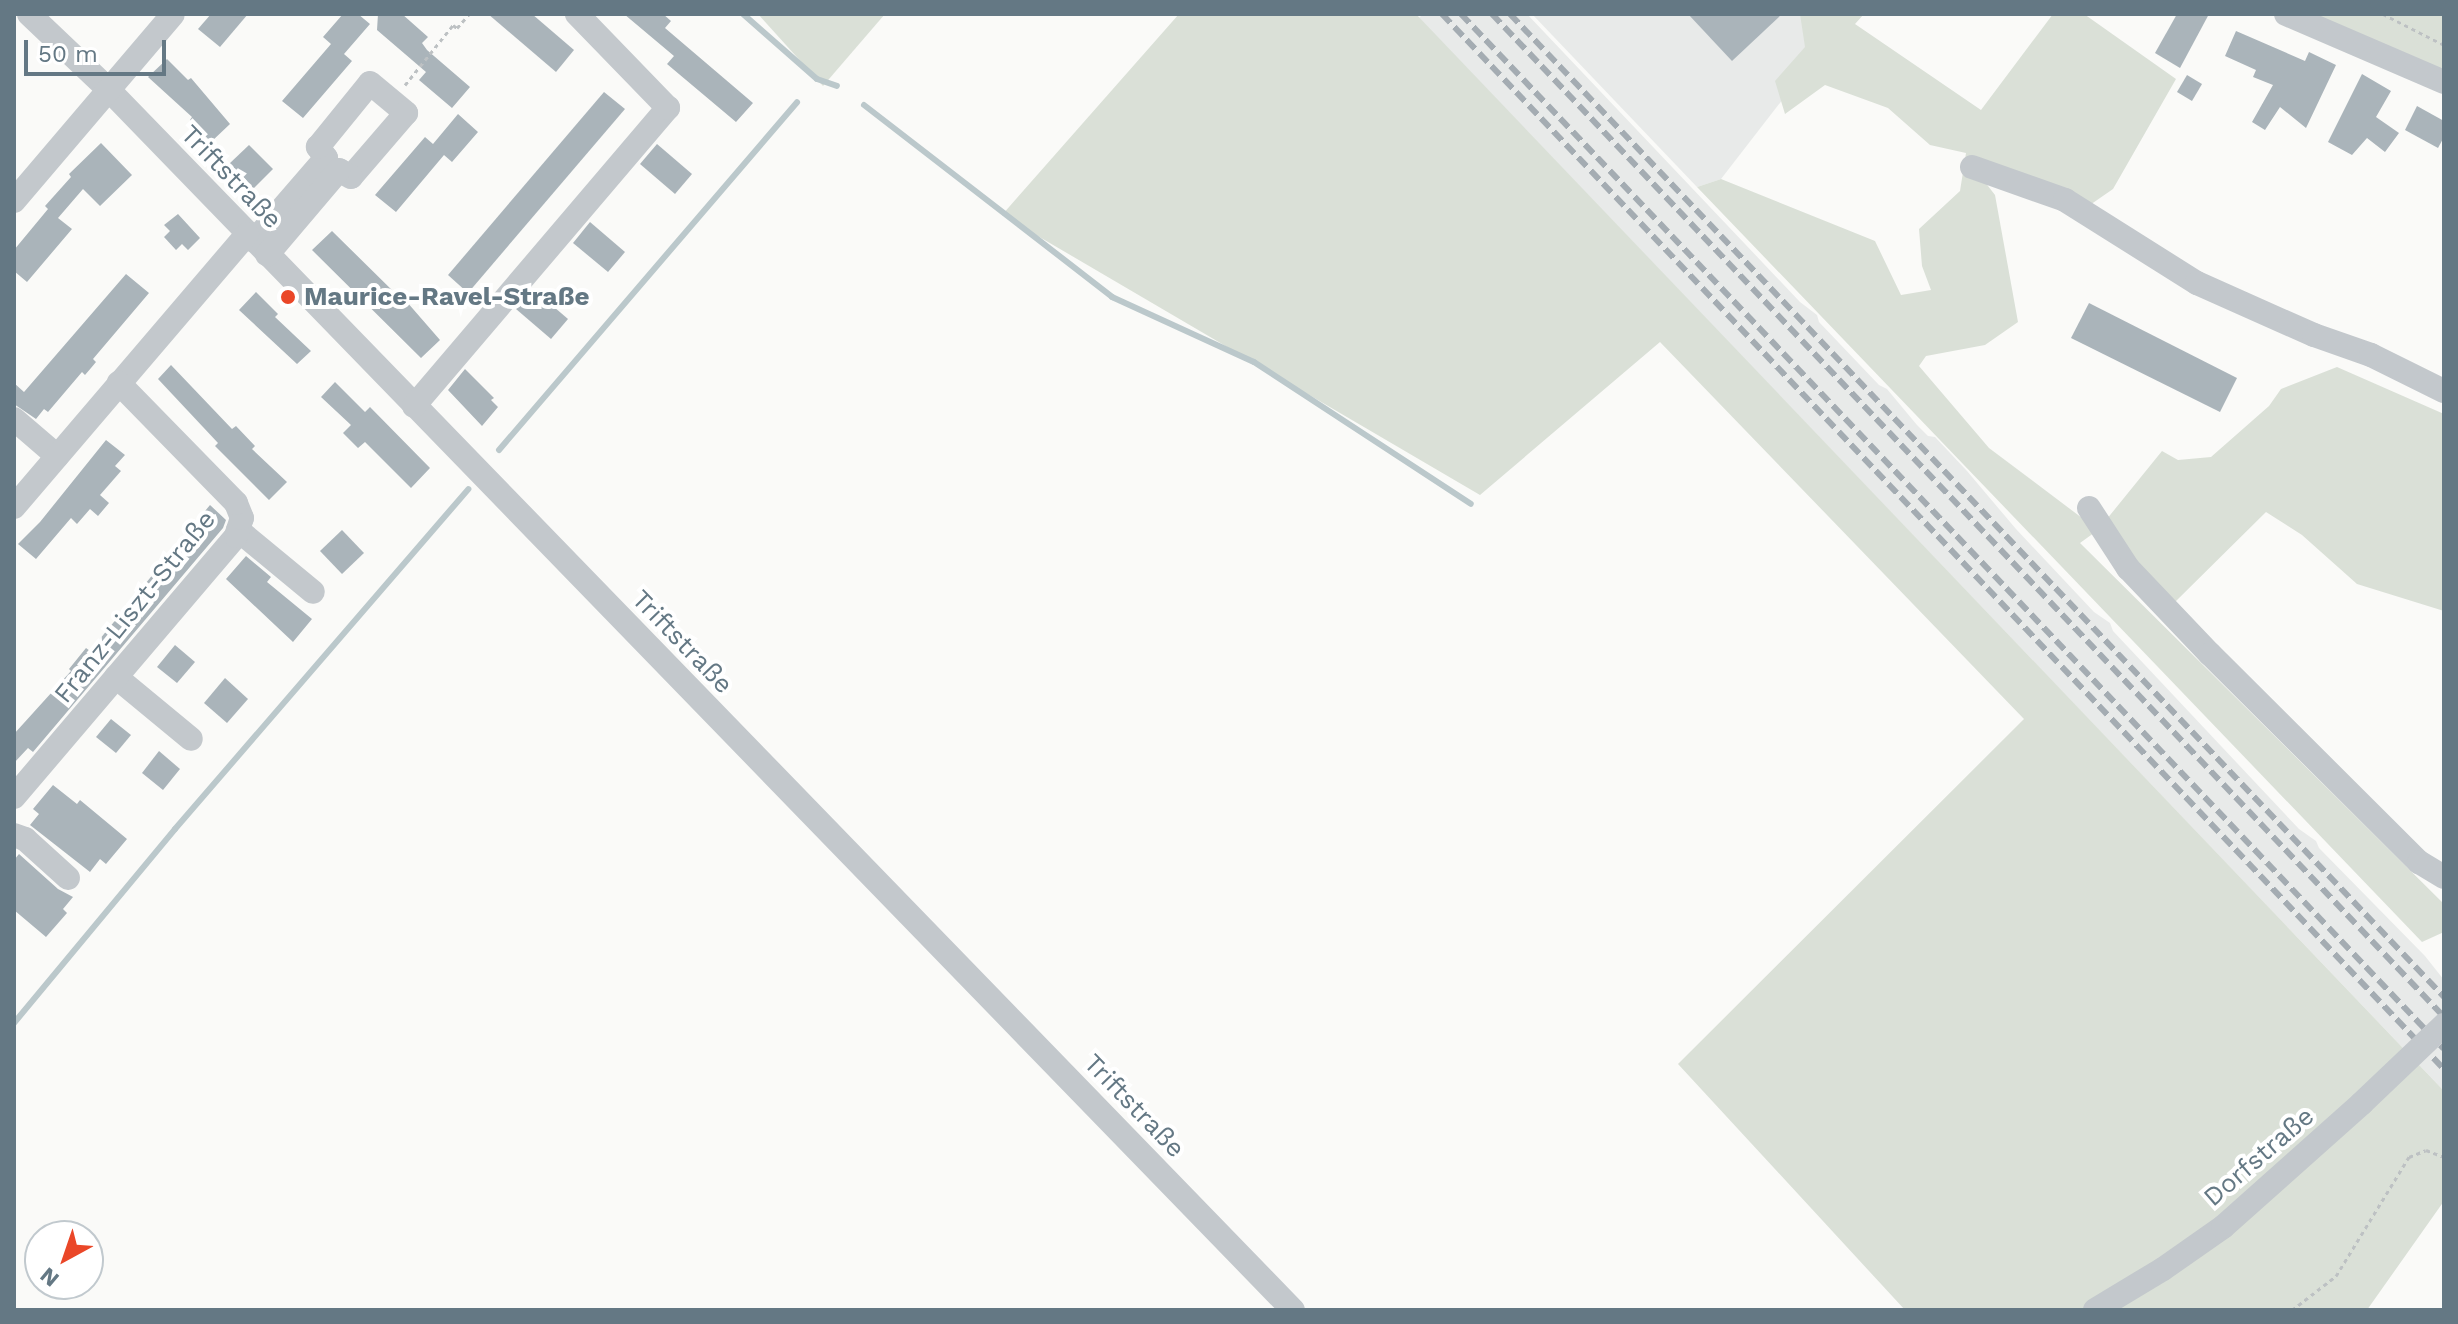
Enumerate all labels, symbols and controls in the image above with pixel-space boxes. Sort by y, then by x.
scale bar [28,24,170,74]
text: 50 m [38,40,98,68]
street label: Triftstraße [174,119,288,235]
place label: Maurice-Ravel-Straße [304,281,590,313]
marker: Maurice-Ravel-Straße [279,288,297,306]
street label: Franz-Liszt-Straße [48,504,222,710]
street label: Triftstraße [625,584,739,700]
street label: Triftstraße [1077,1048,1191,1164]
street label: Dorfstraße [2198,1101,2320,1213]
north arrow [24,1220,104,1300]
text: N [35,1262,64,1292]

